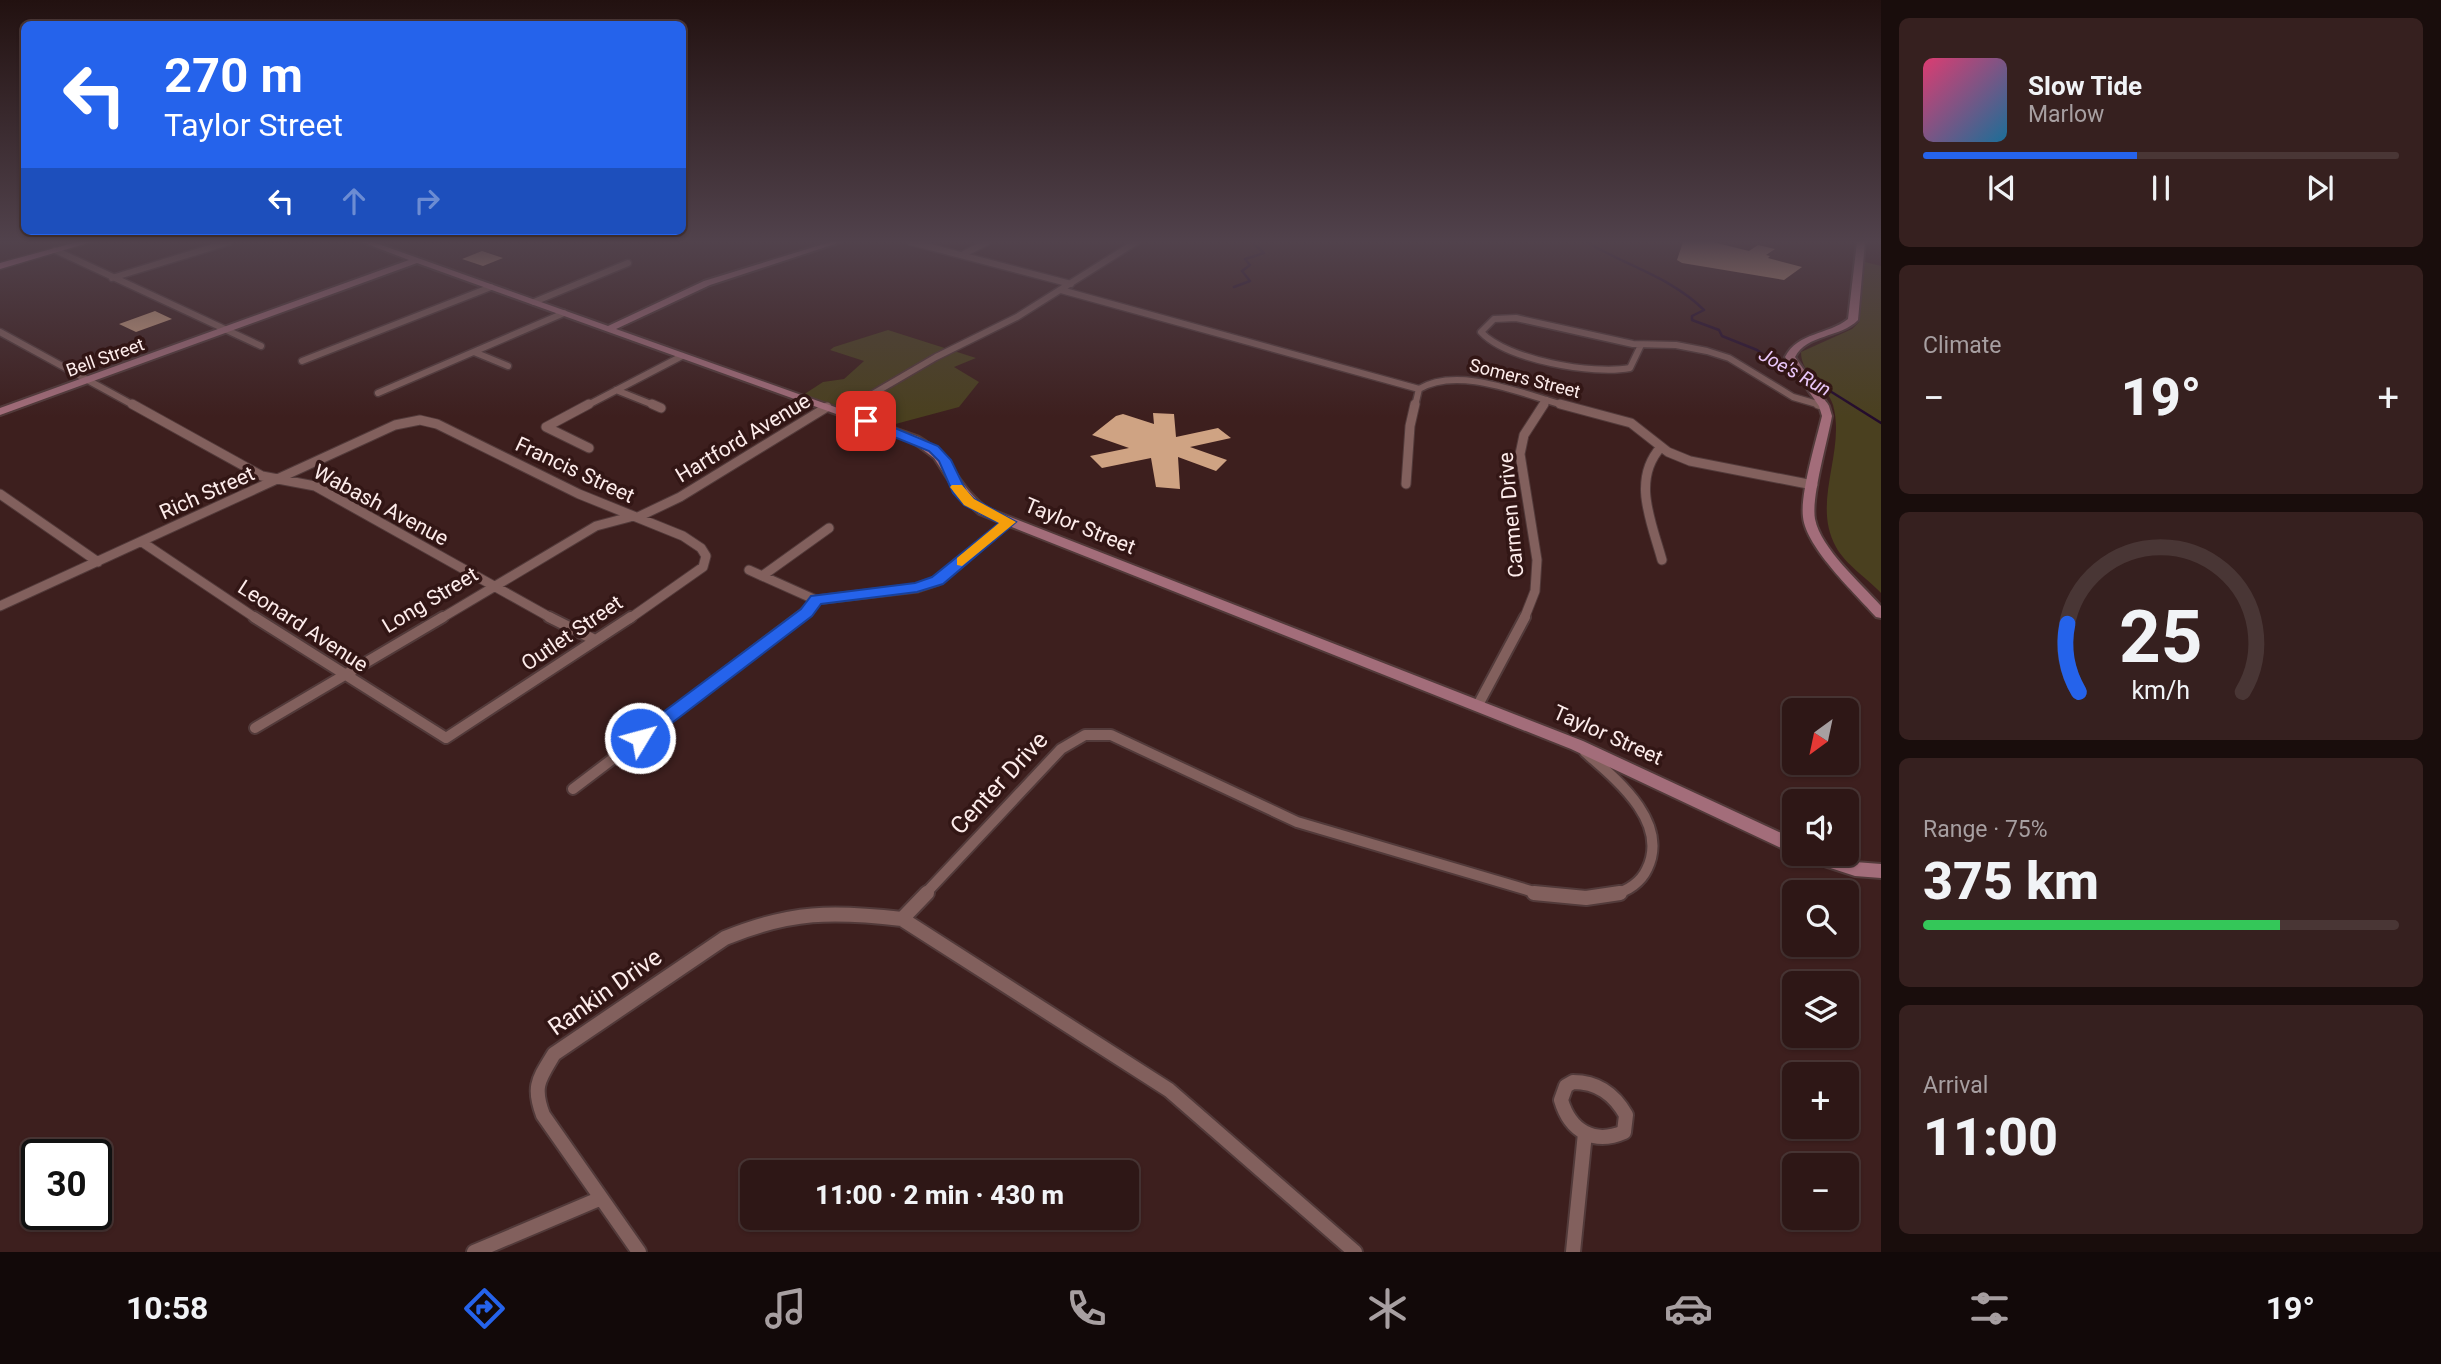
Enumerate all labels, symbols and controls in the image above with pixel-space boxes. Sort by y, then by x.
text: 270 m [164,47,303,104]
icon: left [49,49,140,140]
text: Slow Tide [2028,71,2142,101]
text: Marlow [2028,101,2104,128]
text: Taylor Street [164,106,343,144]
icon: previous [1983,169,2021,207]
icon: pause [2142,169,2180,207]
icon: next [2301,169,2339,207]
icon: left [262,182,300,220]
icon: ahead [335,182,373,220]
icon: right [408,182,446,220]
text: Climate [1923,332,2002,359]
street label: Bell Street [63,333,147,381]
water label: Joe's Run [1755,343,1835,401]
street label: Somers Street [1467,354,1583,402]
text: 19° [2121,367,2201,428]
text: − [1923,376,1945,420]
text: + [2377,376,2399,420]
street label: Hartford Avenue [671,388,815,488]
pin [836,391,896,451]
icon: arrive [847,402,885,440]
street label: Francis Street [512,432,638,508]
street label: Carmen Drive [1494,451,1528,579]
street label: Wabash Avenue [309,459,453,551]
street label: Rich Street [156,461,258,525]
street label: Taylor Street [1021,493,1139,559]
street label: Long Street [378,562,482,638]
street label: Leonard Avenue [234,575,372,677]
street label: Outlet Street [517,590,627,676]
text: 25 [2119,594,2203,680]
text: km/h [2132,676,2190,705]
north arrow [1782,698,1858,775]
map controls [1782,698,1859,1230]
street label: Taylor Street [1549,700,1667,770]
position arrow [603,701,677,775]
street label: Center Drive [944,726,1054,840]
button: sound [1782,789,1859,866]
text: Range · 75% [1923,816,2048,843]
text: 375 km [1923,851,2099,912]
button: search [1782,880,1859,957]
street label: Rankin Drive [543,943,667,1041]
button: layers [1782,971,1859,1048]
button: + [1782,1062,1859,1139]
text: Arrival [1923,1072,1988,1099]
text: 11:00 [1923,1107,2058,1168]
speed limit sign: 30 [21,1139,112,1230]
button: − [1782,1153,1859,1230]
text: 11:00 · 2 min · 430 m [815,1180,1064,1210]
icon: directions [460,1284,509,1333]
icon: music [761,1284,810,1333]
icon: phone [1062,1284,1111,1333]
icon: climate [1363,1284,1412,1333]
icon: car [1664,1284,1713,1333]
icon: filters [1965,1284,2014,1333]
text: 10:58 [126,1289,208,1327]
text: 19° [2266,1289,2315,1327]

